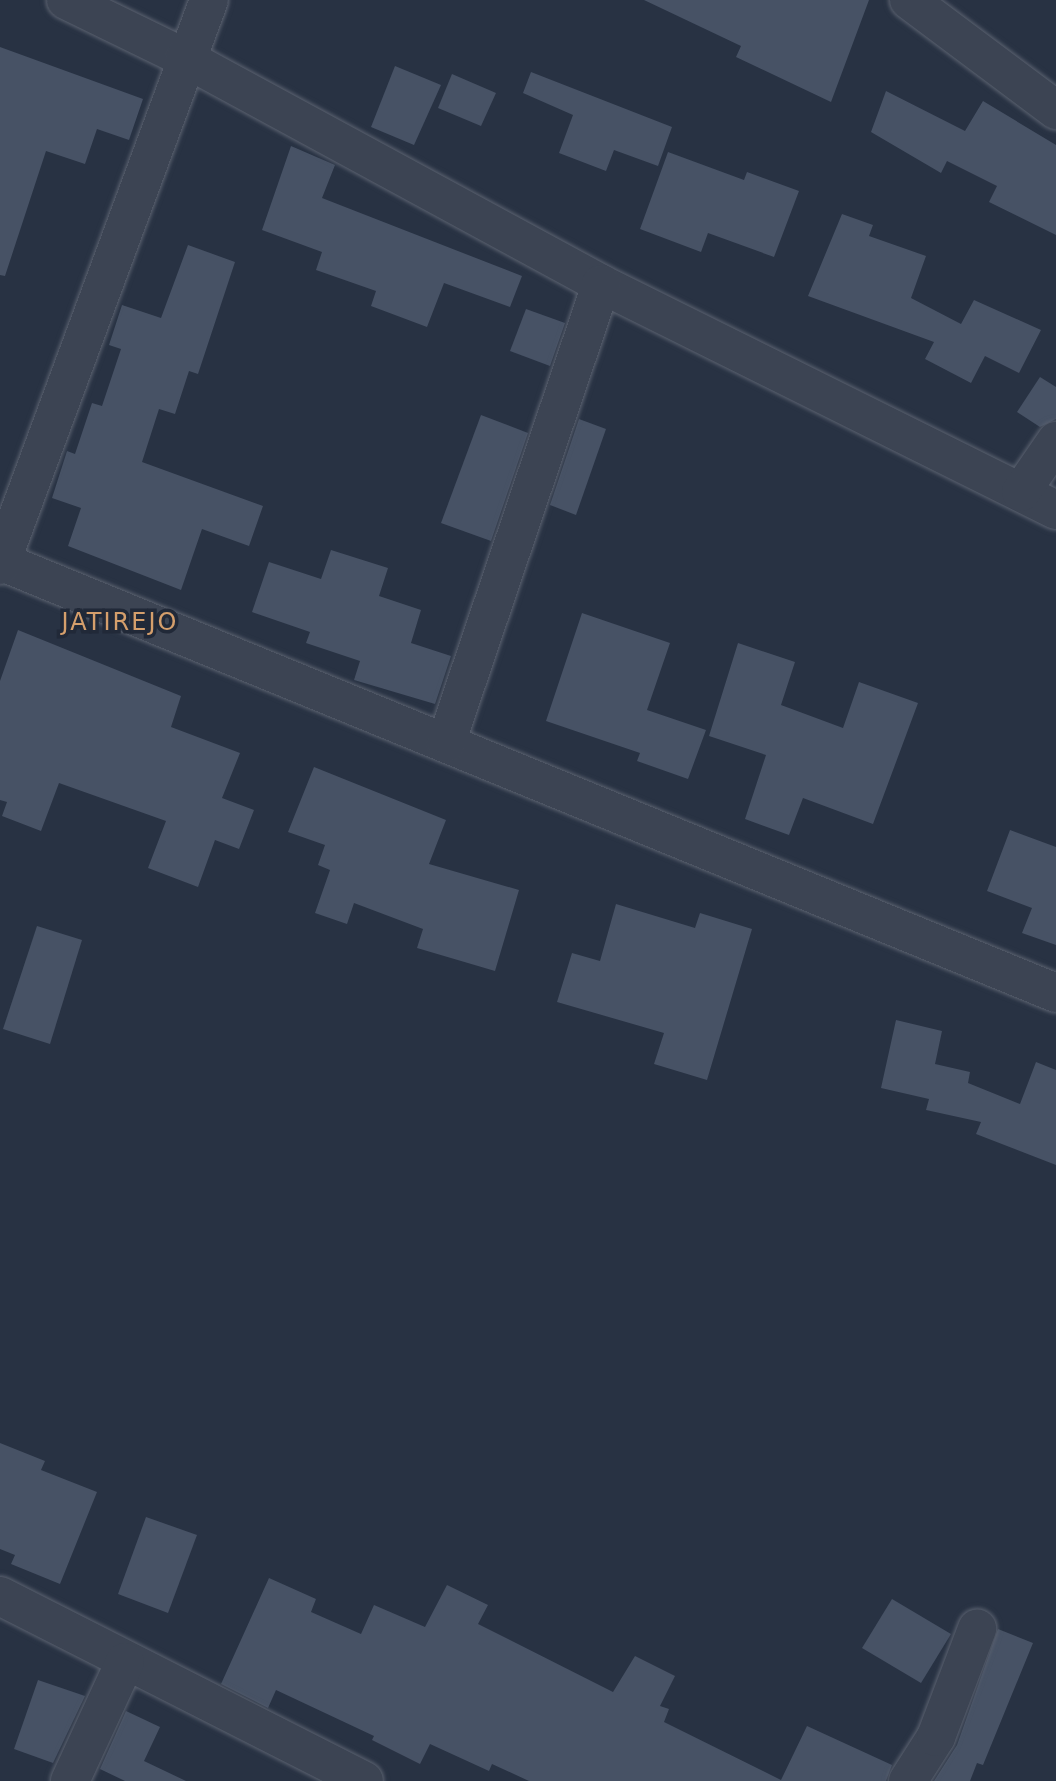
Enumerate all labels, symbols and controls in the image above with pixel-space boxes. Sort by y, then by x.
district label: JATIREJO [62,609,178,637]

